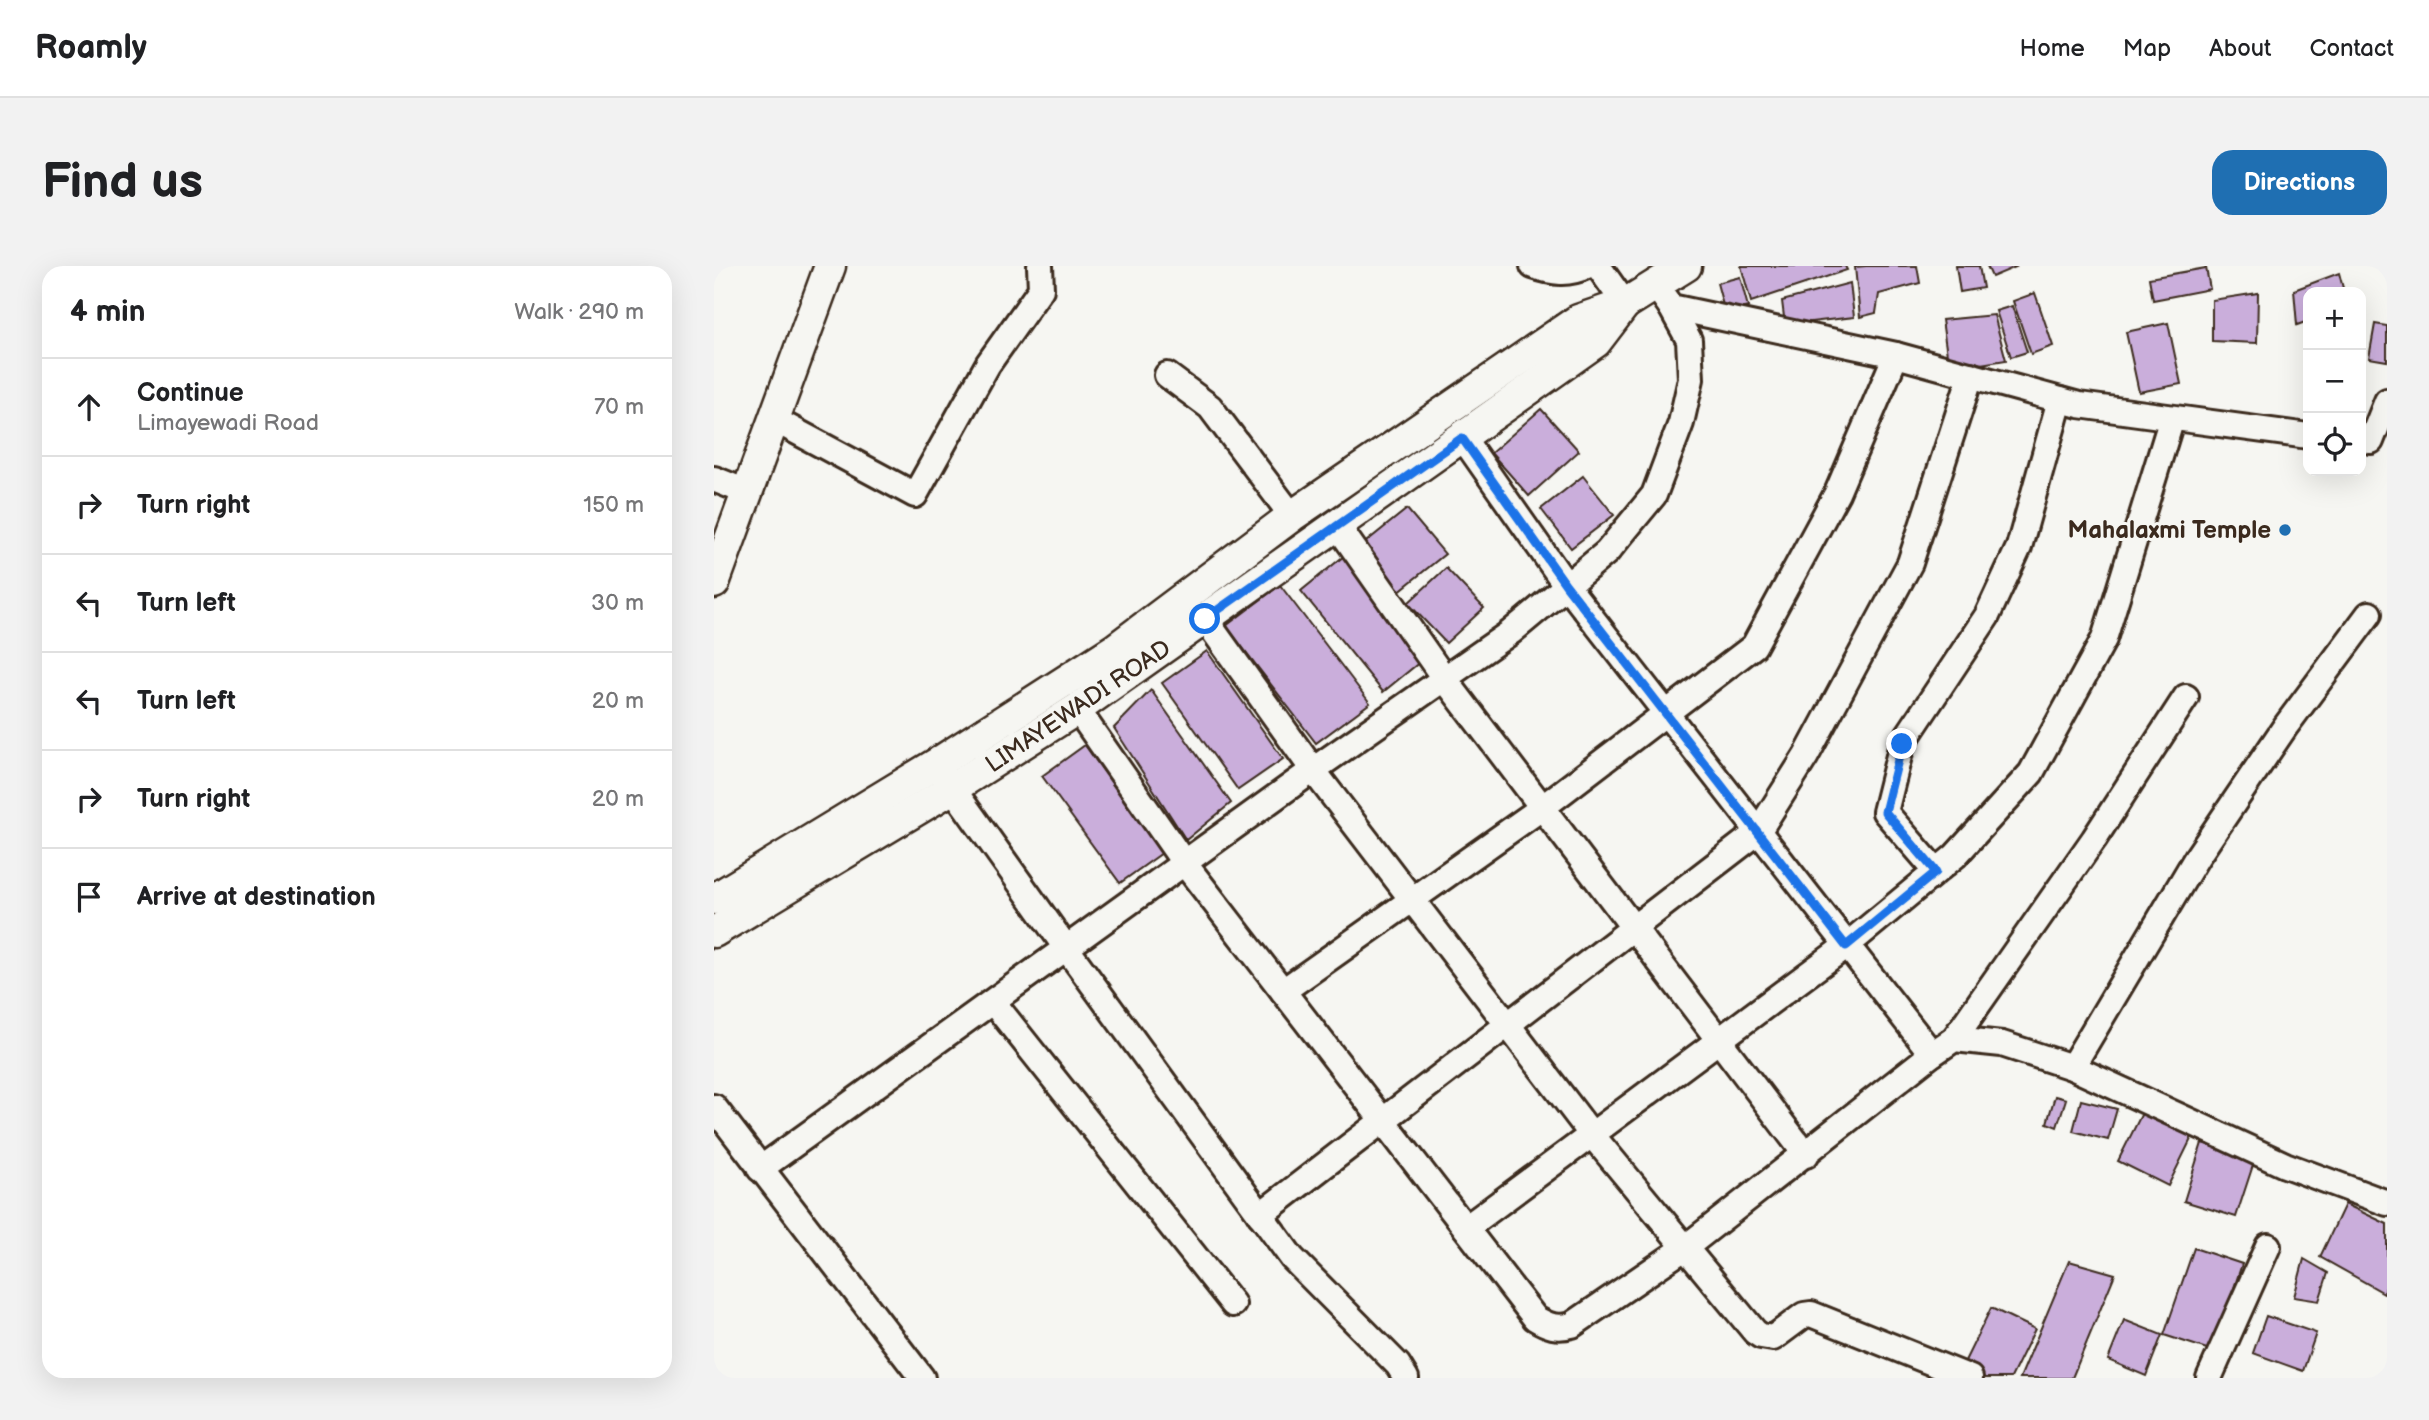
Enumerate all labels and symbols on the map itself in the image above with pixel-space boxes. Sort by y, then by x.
place label: Mahalaxmi Temple [2068,516,2271,545]
marker: Mahalaxmi Temple [2277,522,2293,538]
route start [1189,603,1220,634]
street label: LIMAYEWADI ROAD [980,634,1176,779]
route end [1886,728,1917,759]

